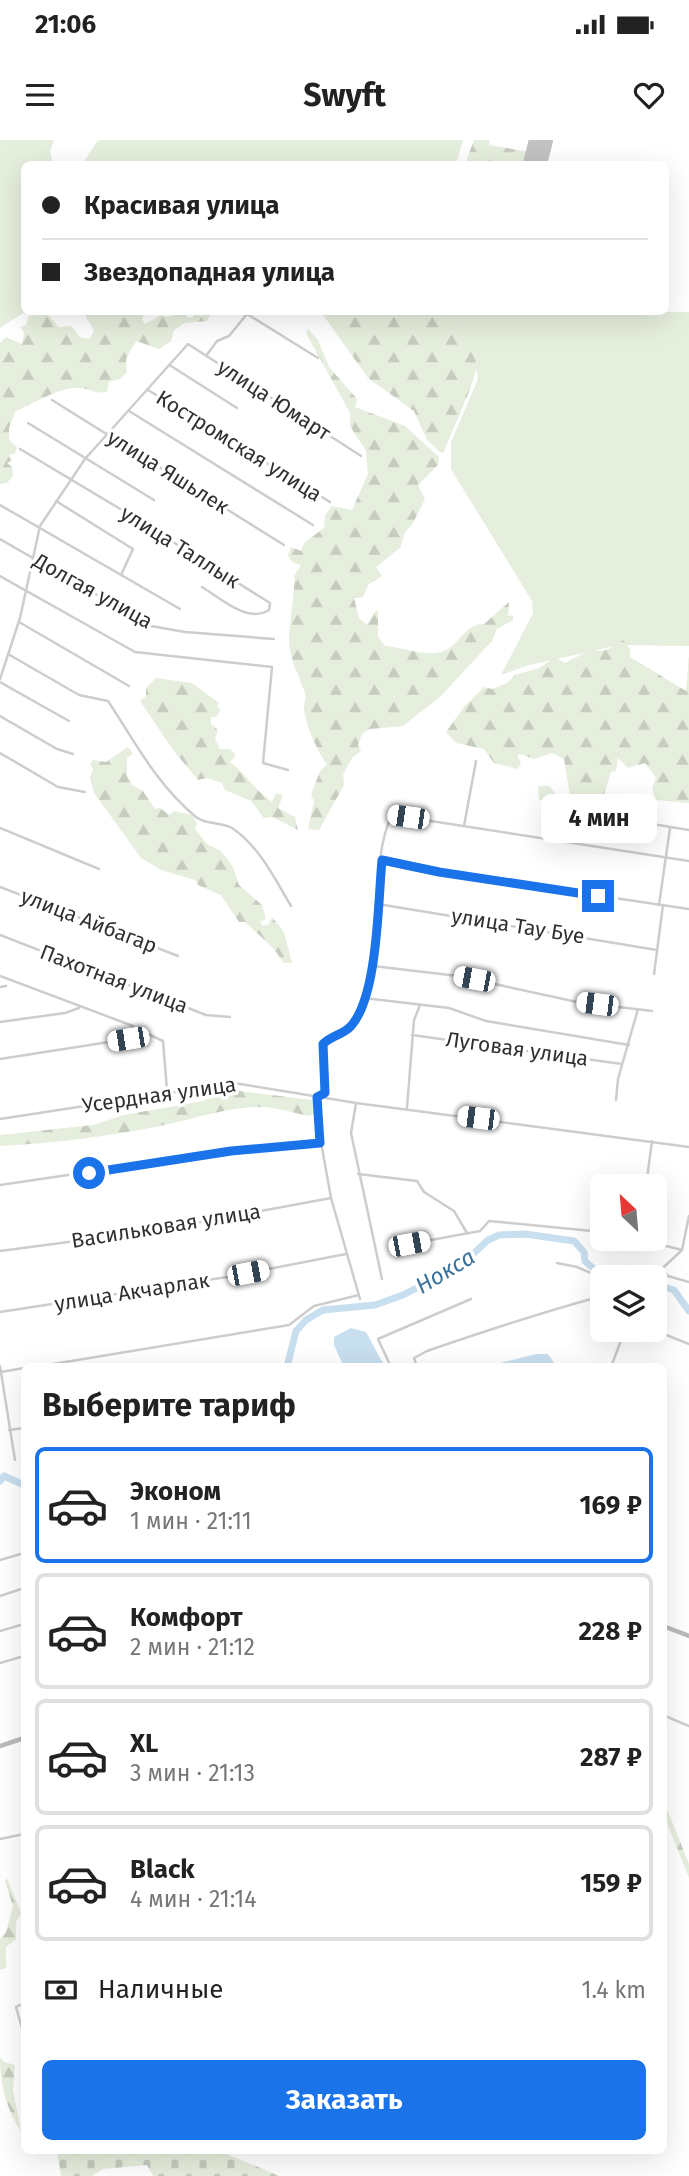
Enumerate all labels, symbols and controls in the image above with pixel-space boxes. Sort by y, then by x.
text: 21:06 [35,9,96,40]
icon: menu [21,76,59,114]
text: Swyft [303,76,386,114]
icon: heart [630,76,668,114]
text: Красивая улица [84,190,280,221]
text: Звездопадная улица [84,257,335,288]
street label: улица Юмарт [212,354,336,447]
street label: Костромская улица [151,385,327,507]
street label: улица Яшьлек [102,424,234,520]
street label: улица Таллык [116,500,245,594]
street label: Долгая улица [28,547,157,634]
callout: 4 мин [540,794,656,844]
car [386,804,431,830]
text: 4 мин [569,804,629,832]
route end [582,880,614,912]
street label: улица Айбагар [17,883,161,959]
street label: улица Тау Буе [449,903,587,949]
street label: Пахотная улица [36,939,192,1019]
car [452,965,497,993]
car [575,991,620,1017]
car [106,1025,151,1053]
street label: Луговая улица [444,1026,590,1072]
street label: Усердная улица [80,1071,238,1119]
car [456,1105,501,1131]
route start [73,1157,105,1189]
north arrow [590,1174,667,1251]
map controls [590,1174,667,1342]
street label: Васильковая улица [69,1198,263,1254]
car [387,1230,432,1258]
water label: Нокса [410,1242,480,1300]
car [226,1259,271,1287]
button: layers [590,1265,667,1342]
street label: улица Акчарлак [53,1267,211,1317]
text: Выберите тариф [42,1386,296,1424]
icon: car [46,1474,109,1537]
text: Эконом [130,1476,221,1507]
text: 169 ₽ [579,1490,642,1521]
text: 1 мин · 21:11 [130,1507,252,1535]
icon: car [46,1600,109,1663]
text: Комфорт [130,1602,243,1633]
text: 228 ₽ [578,1616,642,1647]
text: 2 мин · 21:12 [130,1633,255,1661]
icon: car [46,1726,109,1789]
text: XL [130,1728,158,1759]
text: 287 ₽ [580,1742,642,1773]
text: 3 мин · 21:13 [130,1759,255,1787]
icon: car [46,1852,109,1915]
text: Black [130,1854,195,1885]
text: 159 ₽ [580,1868,642,1899]
text: 4 мин · 21:14 [130,1885,256,1913]
icon: cash [42,1971,80,2009]
text: Наличные [98,1974,223,2005]
text: 1.4 km [581,1976,646,2004]
button: Заказать [42,2060,646,2140]

